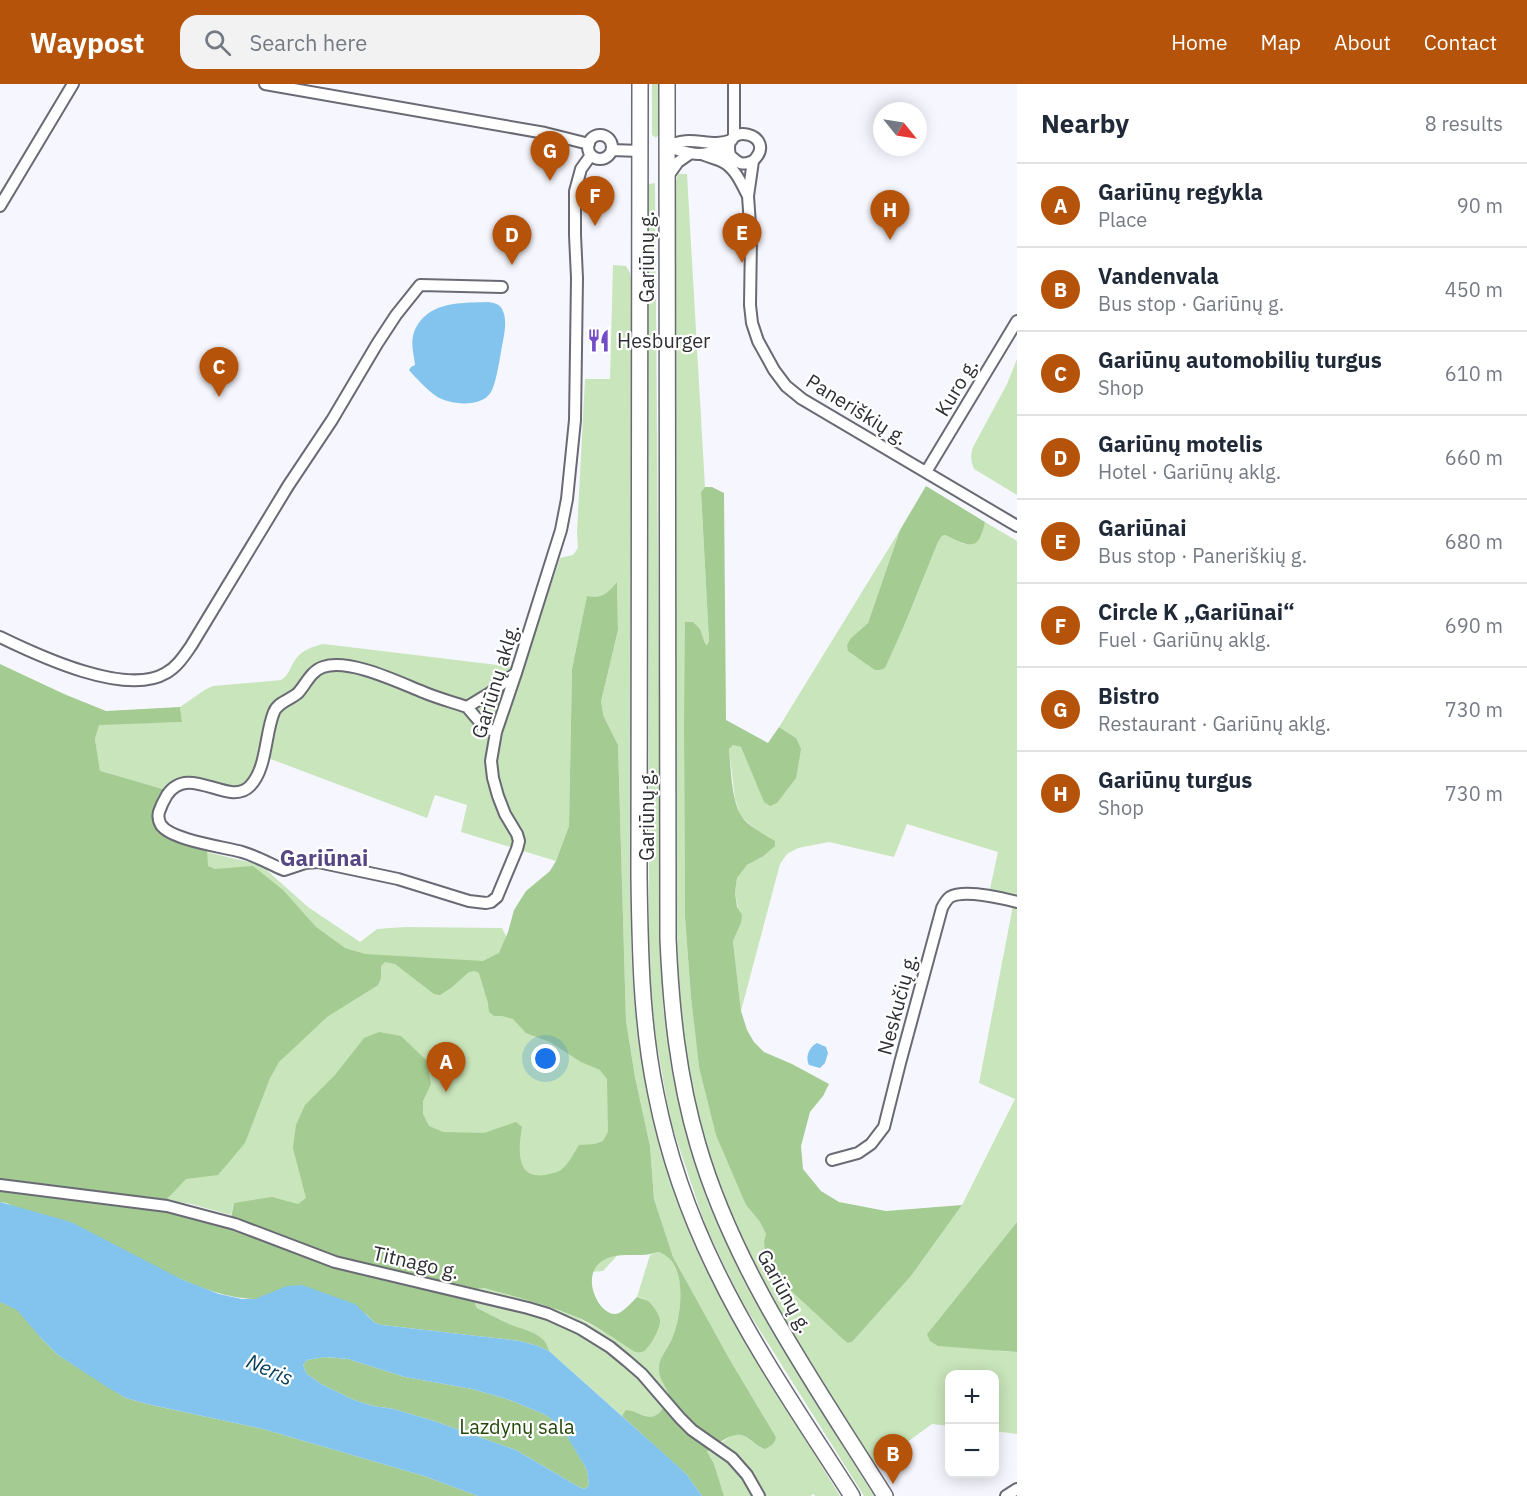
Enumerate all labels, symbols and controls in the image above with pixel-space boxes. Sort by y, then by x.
search box [180,15,600,69]
text: Waypost [30,24,144,61]
icon: search [201,26,234,59]
text: Search here [249,28,367,57]
text: Home [1171,28,1228,56]
text: Map [1261,28,1301,56]
text: About [1334,28,1391,56]
text: Contact [1424,28,1497,56]
north arrow [873,102,927,156]
text: Nearby [1041,106,1129,140]
text: 8 results [1425,110,1503,137]
pin: G [530,132,570,181]
pin: F [576,176,614,226]
text: Gariūnų regykla [1098,177,1263,206]
pin: H [870,190,910,240]
text: A [1054,192,1067,219]
text: 90 m [1457,192,1503,219]
text: Place [1098,206,1147,233]
street label: Gariūnų g. [633,211,660,303]
pin: E [722,214,762,263]
pin: D [492,216,532,265]
text: Vandenvala [1098,261,1219,290]
text: B [1054,276,1067,303]
text: 450 m [1445,276,1503,303]
text: Bus stop · Gariūnų g. [1098,290,1284,317]
restaurant icon: Hesburger [586,327,612,353]
place label: Hesburger [617,327,710,354]
text: Gariūnų automobilių turgus [1098,345,1382,374]
pin: C [200,348,238,397]
street label: Kuro g. [928,353,984,421]
text: C [1054,360,1067,387]
text: 610 m [1445,360,1503,387]
street label: Paneriškių g. [801,367,913,451]
text: Shop [1098,374,1144,401]
text: Gariūnų motelis [1098,429,1263,458]
text: D [1054,444,1067,471]
text: 660 m [1445,444,1503,471]
text: Hotel · Gariūnų aklg. [1098,458,1281,485]
text: Gariūnai [1098,513,1187,542]
text: E [1054,528,1067,555]
text: 680 m [1445,528,1503,555]
text: Bus stop · Paneriškių g. [1098,542,1307,569]
text: Circle K „Gariūnai“ [1098,597,1295,626]
text: F [1055,612,1066,639]
text: 690 m [1445,612,1503,639]
street label: Gariūnų aklg. [465,620,525,742]
text: Fuel · Gariūnų aklg. [1098,626,1271,653]
text: Bistro [1098,681,1160,710]
text: G [1053,696,1068,723]
text: 730 m [1445,696,1503,723]
text: Restaurant · Gariūnų aklg. [1098,710,1331,737]
text: Gariūnų turgus [1098,765,1252,794]
street label: Gariūnų g. [633,769,660,861]
text: H [1053,780,1068,807]
text: 730 m [1445,780,1503,807]
text: Shop [1098,794,1144,821]
district label: Gariūnai [280,843,368,872]
street label: Neskučių g. [871,950,923,1058]
pin: A [426,1042,466,1092]
your location [531,1044,560,1073]
street label: Titnago g. [370,1239,462,1285]
street label: Gariūnų g. [751,1244,819,1338]
water label: Neris [242,1346,298,1392]
map controls [945,1370,999,1478]
button: + [945,1370,999,1424]
park label: Lazdynų sala [459,1413,575,1440]
button: − [945,1424,999,1478]
pin: B [874,1434,912,1484]

